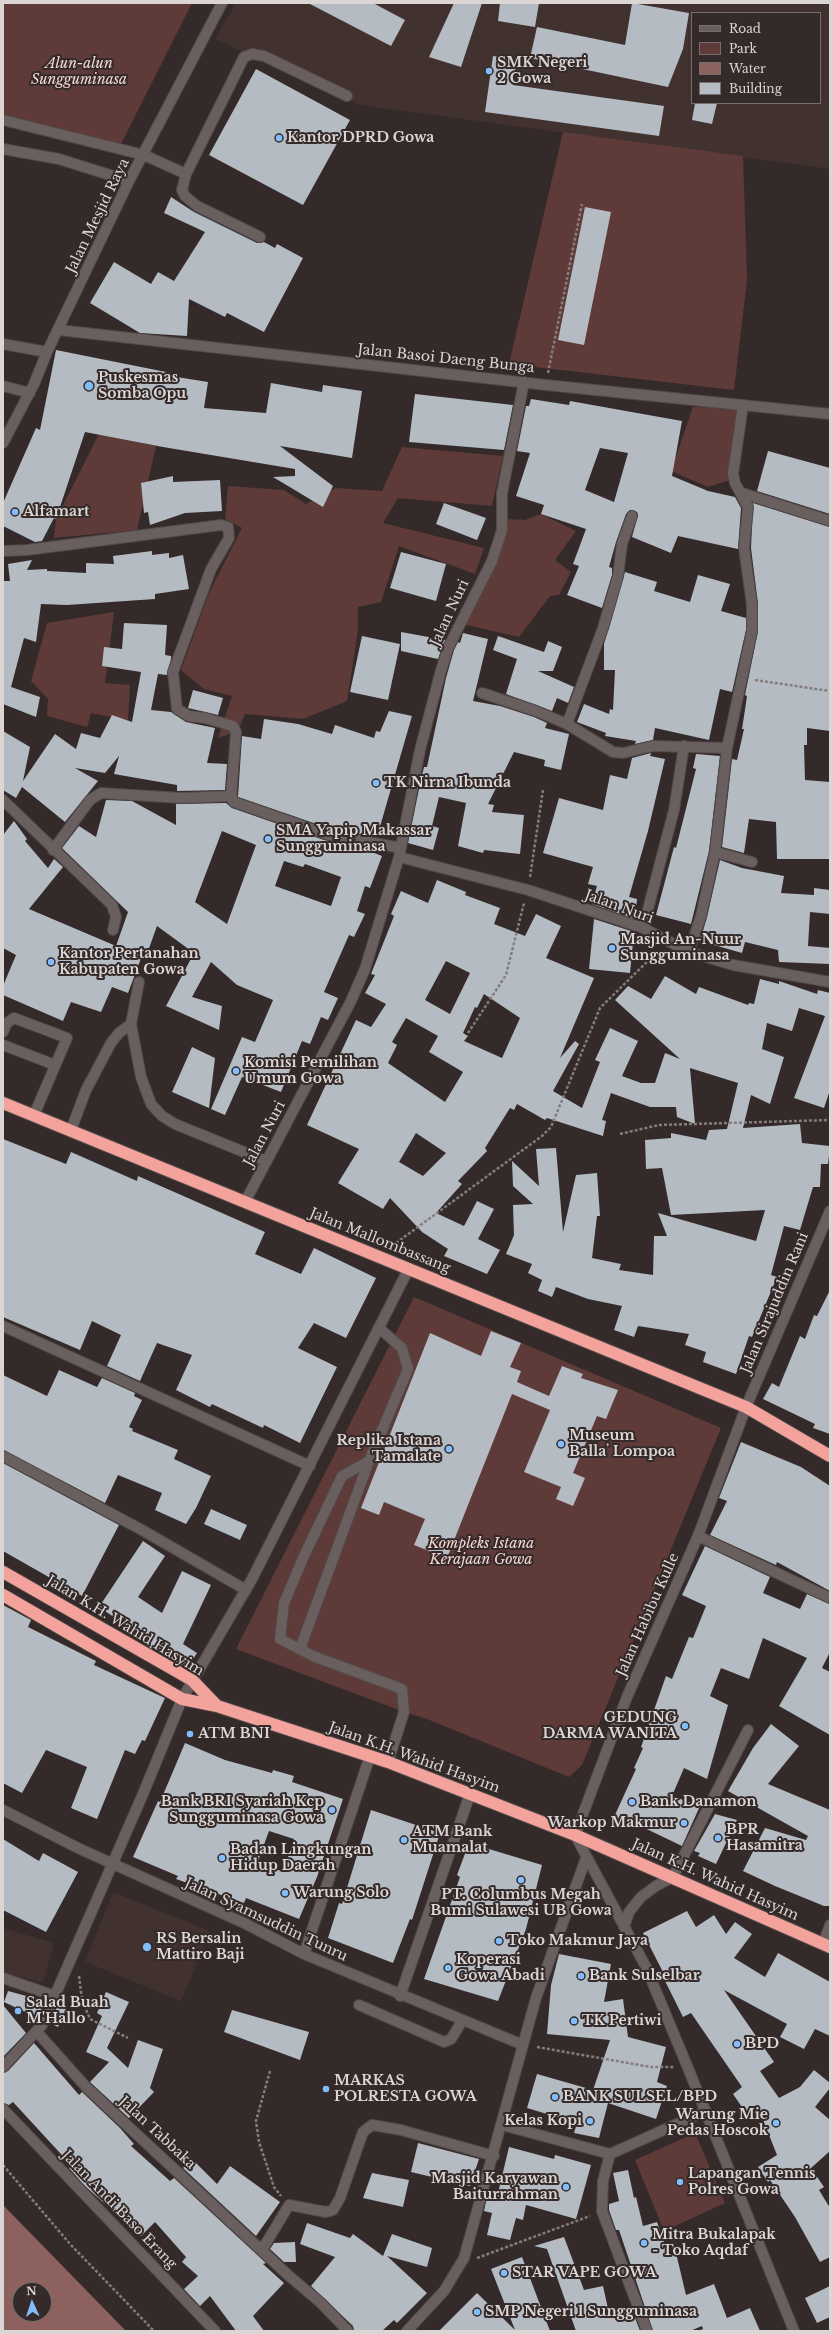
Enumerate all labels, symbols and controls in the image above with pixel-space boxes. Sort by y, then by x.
legend [691,12,821,104]
text: Road [729,21,761,36]
text: Park [729,41,757,56]
place label: SMK Negeri 2 Gowa [497,55,587,88]
park label: Alun-alun Sungguminasa [31,56,127,88]
text: Water [729,61,766,76]
marker: SMK Negeri 2 Gowa [484,66,494,76]
text: Building [729,81,782,96]
place label: Kantor DPRD Gowa [287,130,434,146]
marker: Kantor DPRD Gowa [274,133,284,143]
street label: Jalan Mesjid Raya [63,156,133,276]
street label: Jalan Basoi Daeng Bunga [357,341,535,377]
place label: Puskesmas Somba Opu [98,370,186,402]
marker: Puskesmas Somba Opu [83,380,95,392]
place label: Alfamart [23,504,89,520]
marker: Alfamart [10,507,20,517]
street label: Jalan Nuri [427,577,473,649]
place label: TK Nirna Ibunda [384,775,511,791]
marker: TK Nirna Ibunda [371,778,381,788]
place label: SMA Yapip Makassar Sungguminasa [276,823,432,856]
marker: SMA Yapip Makassar Sungguminasa [263,834,273,844]
street label: Jalan Nuri [582,887,656,927]
place label: Masjid An-Nuur Sungguminasa [620,932,741,964]
marker: Masjid An-Nuur Sungguminasa [607,943,617,953]
place label: Kantor Pertanahan Kabupaten Gowa [59,946,199,978]
marker: Kantor Pertanahan Kabupaten Gowa [46,957,56,967]
place label: Komisi Pemilihan Umum Gowa [244,1055,377,1088]
marker: Komisi Pemilihan Umum Gowa [231,1066,241,1076]
street label: Jalan Nuri [241,1098,289,1170]
street label: Jalan Mallombassang [307,1205,453,1277]
street label: Jalan Sirajuddin Rani [738,1230,812,1376]
place label: Museum Ballaʼ Lompoa [569,1428,675,1460]
place label: Replika Istana Tamalate [337,1433,441,1466]
marker: Museum Ballaʼ Lompoa [556,1439,566,1449]
marker: Replika Istana Tamalate [444,1444,454,1454]
park label: Kompleks Istana Kerajaan Gowa [428,1536,534,1568]
street label: Jalan Habibu Kulle [613,1551,683,1679]
street label: Jalan K.H. Wahid Hasyim [43,1572,207,1680]
place label: GEDUNG DARMA WANITA [542,1710,677,1742]
street label: Jalan K.H. Wahid Hasyim [326,1719,502,1797]
marker: GEDUNG DARMA WANITA [680,1721,690,1731]
place label: ATM BNI [198,1726,270,1742]
marker: ATM BNI [185,1729,195,1739]
place label: Bank BRI Syariah Kcp Sungguminasa Gowa [161,1794,324,1826]
place label: Bank Danamon [640,1794,756,1810]
marker: Bank Danamon [627,1797,637,1807]
marker: Bank BRI Syariah Kcp Sungguminasa Gowa [327,1805,337,1815]
place label: Warkop Makmur [548,1815,676,1831]
marker: Warkop Makmur [679,1818,689,1828]
place label: BPR Hasamitra [726,1822,803,1854]
place label: ATM Bank Muamalat [412,1824,492,1856]
marker: BPR Hasamitra [713,1833,723,1843]
marker: ATM Bank Muamalat [399,1835,409,1845]
street label: Jalan K.H. Wahid Hasyim [629,1836,801,1924]
place label: Badan Lingkungan Hidup Daerah [230,1842,371,1874]
marker: Badan Lingkungan Hidup Daerah [217,1853,227,1863]
street label: Jalan Syamsuddin Tunru [182,1875,350,1965]
marker: PT. Columbus Megah Bumi Sulawesi UB Gowa [516,1875,526,1885]
place label: Warung Solo [293,1885,389,1901]
place label: PT. Columbus Megah Bumi Sulawesi UB Gowa [430,1887,612,1920]
marker: Warung Solo [280,1888,290,1898]
place label: RS Bersalin Mattiro Baji [156,1931,245,1964]
place label: Toko Makmur Jaya [507,1933,648,1949]
marker: Toko Makmur Jaya [494,1936,504,1946]
marker: RS Bersalin Mattiro Baji [141,1941,153,1953]
place label: Koperasi Gowa Abadi [456,1952,545,1984]
marker: Koperasi Gowa Abadi [443,1963,453,1973]
place label: Bank Sulselbar [589,1968,700,1984]
marker: Bank Sulselbar [576,1971,586,1981]
place label: Salad Buah M'Hallo [26,1995,109,2028]
marker: Salad Buah M'Hallo [13,2006,23,2016]
place label: TK Pertiwi [582,2013,661,2029]
marker: TK Pertiwi [569,2016,579,2026]
place label: BPD [745,2036,779,2052]
marker: BPD [732,2039,742,2049]
place label: MARKAS POLRESTA GOWA [334,2073,477,2106]
marker: MARKAS POLRESTA GOWA [321,2084,331,2094]
place label: BANK SULSEL/BPD [563,2089,717,2105]
marker: BANK SULSEL/BPD [550,2092,560,2102]
street label: Jalan Tabbaka [115,2093,199,2173]
place label: Warung Mie Pedas Hoscok [667,2107,768,2140]
place label: Kelas Kopi [504,2113,582,2129]
marker: Kelas Kopi [585,2116,595,2126]
marker: Warung Mie Pedas Hoscok [771,2118,781,2128]
street label: Jalan Andi Baso Erang [58,2147,180,2273]
place label: Lapangan Tennis Polres Gowa [688,2166,816,2198]
place label: Masjid Karyawan Baiturrahman [431,2171,558,2204]
marker: Lapangan Tennis Polres Gowa [675,2177,685,2187]
marker: Masjid Karyawan Baiturrahman [561,2182,571,2192]
place label: Mitra Bukalapak - Toko Aqdaf [652,2227,776,2260]
marker: Mitra Bukalapak - Toko Aqdaf [639,2238,649,2248]
place label: STAR VAPE GOWA [512,2265,656,2281]
marker: STAR VAPE GOWA [499,2268,509,2278]
north arrow [12,2282,52,2322]
text: N [26,2284,37,2298]
place label: SMP Negeri 1 Sungguminasa [485,2304,697,2320]
marker: SMP Negeri 1 Sungguminasa [472,2307,482,2317]

